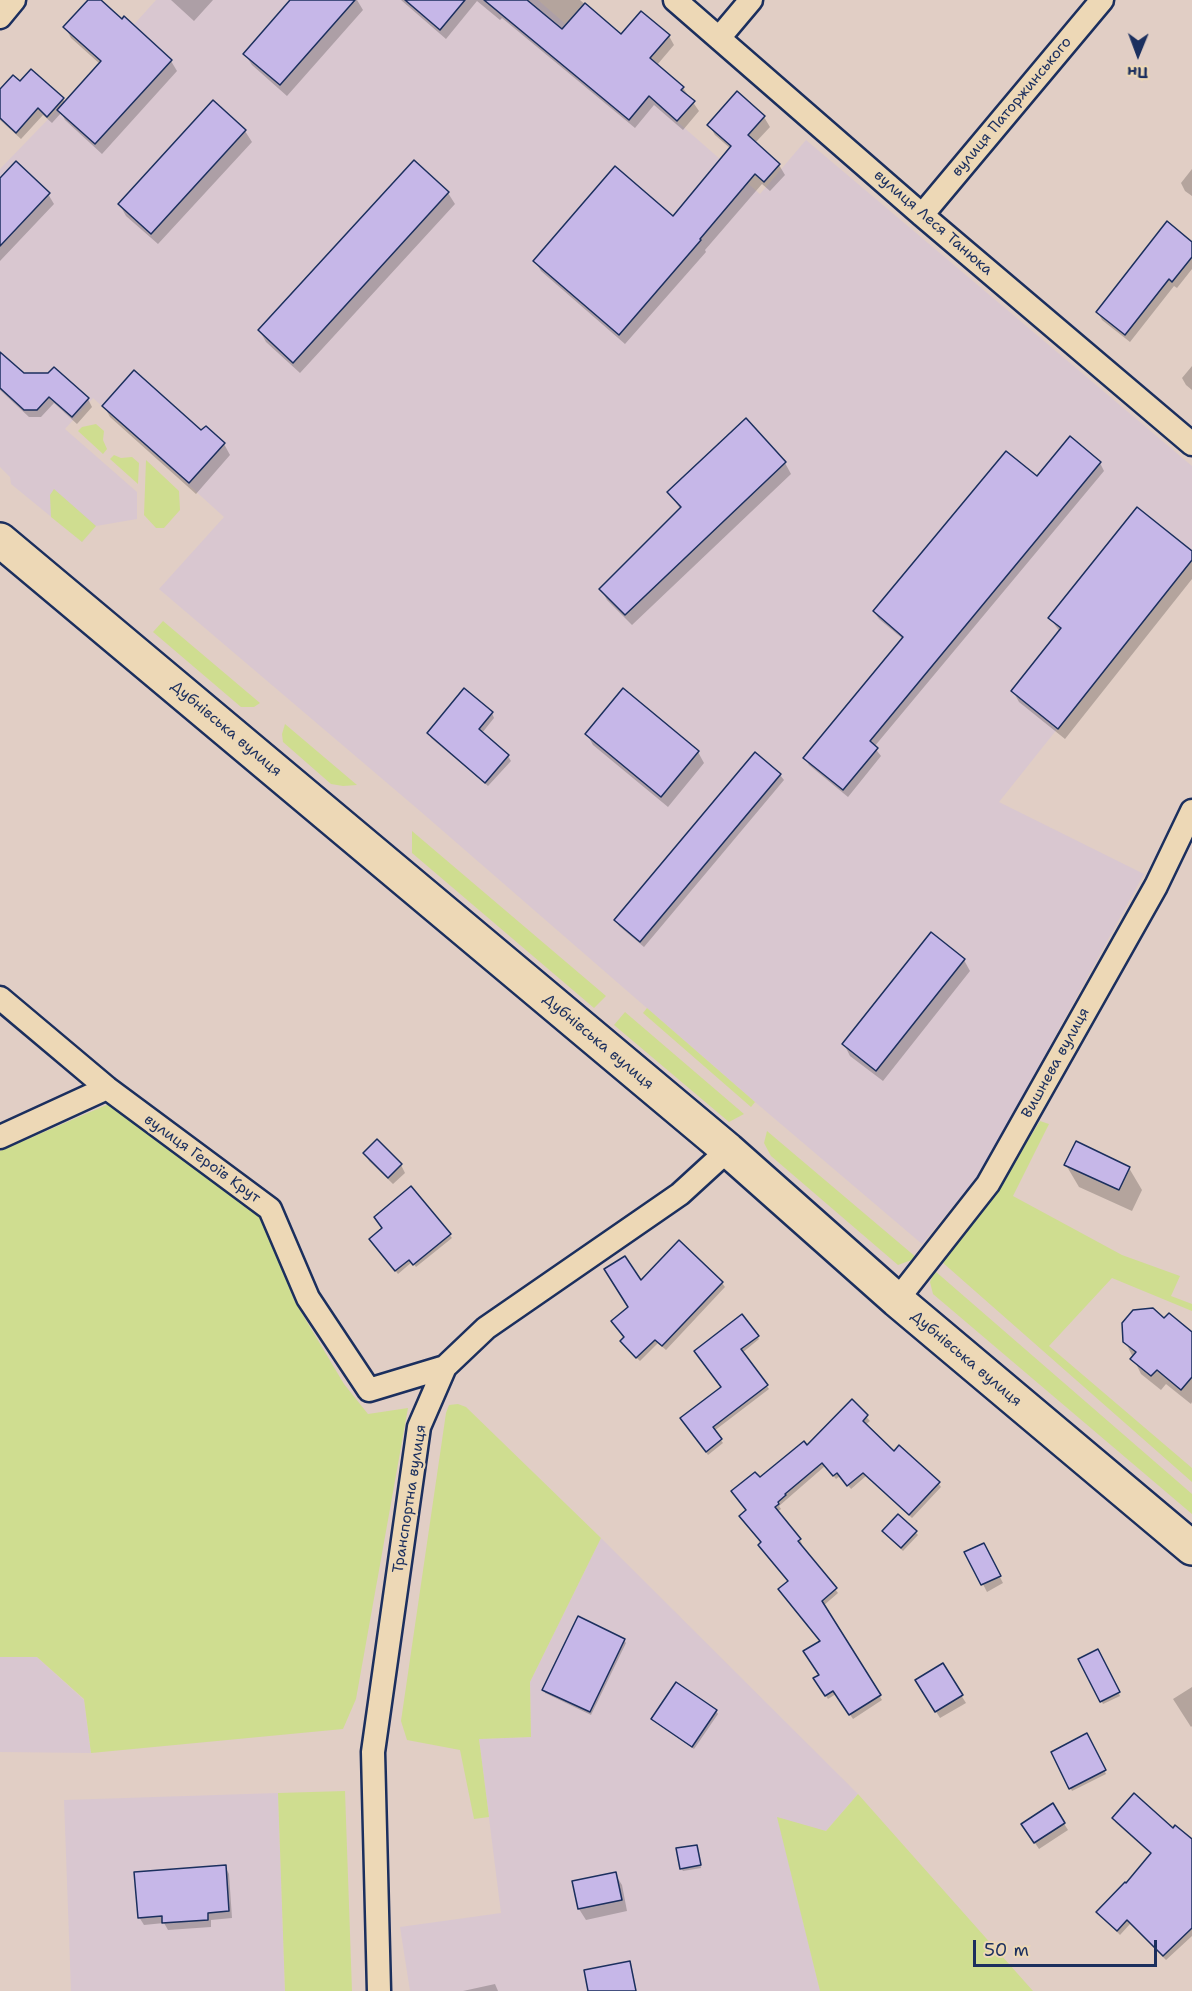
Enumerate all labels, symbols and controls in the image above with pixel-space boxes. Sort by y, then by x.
north arrow [1108,24,1168,84]
street label: вулиця Паторжинського [948,33,1076,181]
text: Пн [1127,62,1148,83]
street label: вулиця Леся Танюка [870,167,996,279]
street label: Дубнівська вулиця [167,677,285,781]
street label: Дубнівська вулиця [539,990,657,1094]
street label: Вишнева вулиця [1018,1005,1094,1121]
street label: вулиця Героїв Крут [140,1111,264,1207]
street label: Дубнівська вулиця [907,1307,1025,1411]
street label: Транспортна вулиця [389,1423,431,1575]
scale bar [976,1928,1160,1966]
text: 50 m [984,1938,1029,1962]

